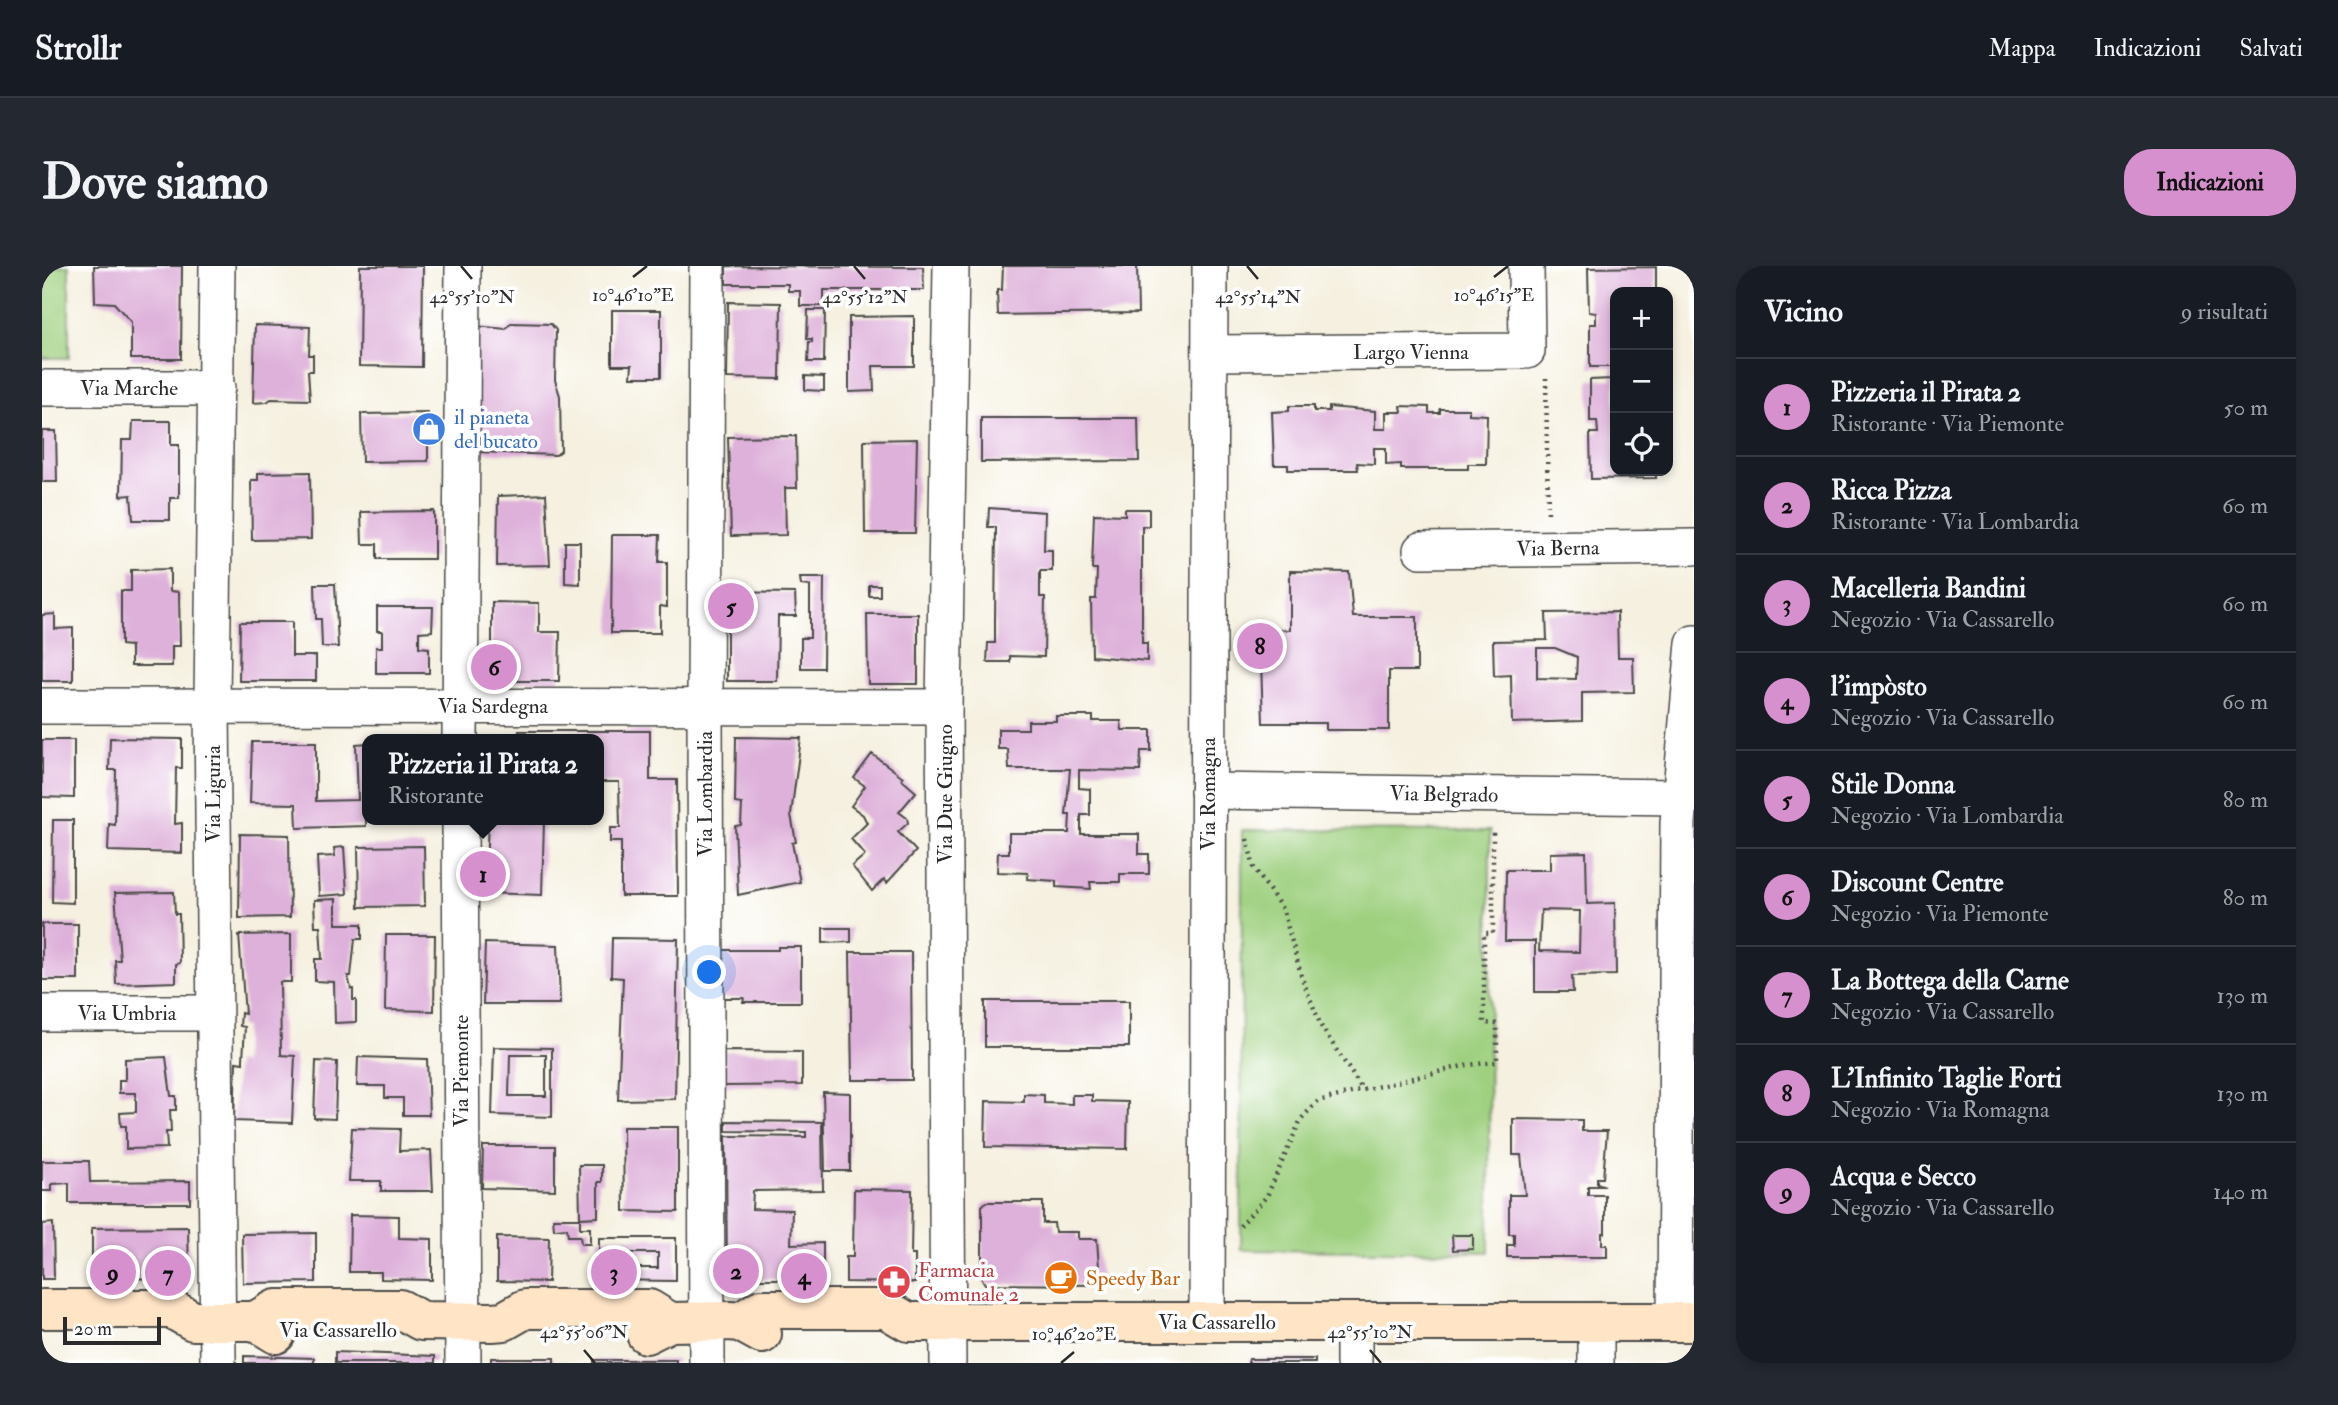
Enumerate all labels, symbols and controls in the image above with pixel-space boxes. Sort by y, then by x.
text: Strollr [35,28,121,69]
text: Mappa [1989,33,2056,64]
text: Indicazioni [2094,33,2201,64]
text: Salvati [2239,33,2303,64]
button: Indicazioni [2124,149,2296,216]
text: Dove siamo [42,152,268,213]
text: 10°46'10"E [592,284,674,307]
text: 10°46'15"E [1454,284,1534,307]
text: 42°55'10"N [429,286,515,309]
text: 42°55'12"N [822,286,908,309]
text: 42°55'14"N [1215,286,1301,309]
map controls [1610,287,1673,476]
button: + [1610,287,1673,350]
text: Vicino [1764,293,1843,330]
text: 9 risultati [2181,297,2268,326]
street label: Largo Vienna [1353,339,1469,366]
button: − [1610,350,1673,413]
street label: Via Marche [80,375,178,402]
text: Pizzeria il Pirata 2 [1831,377,2021,409]
text: 1 [1783,393,1791,422]
text: 50 m [2224,393,2268,422]
place label: il pianeta del bucato [454,404,538,455]
text: Ristorante · Via Piemonte [1831,409,2064,438]
shop icon: il pianeta del bucato [410,410,448,448]
button: locate [1610,413,1673,476]
text: Ricca Pizza [1831,475,1951,507]
text: 2 [1781,491,1793,520]
text: 60 m [2222,491,2268,520]
text: Ristorante · Via Lombardia [1831,507,2079,536]
street label: Via Berna [1516,534,1600,563]
text: Macelleria Bandini [1831,573,2026,605]
pin: 5 [708,580,754,632]
text: 3 [1783,589,1791,618]
text: 60 m [2222,589,2268,618]
text: Negozio · Via Cassarello [1831,605,2054,634]
pin: 8 [1237,620,1283,672]
pin: 6 [471,641,517,693]
text: l'impòsto [1831,671,1927,703]
text: 4 [1781,687,1793,716]
text: 60 m [2222,687,2268,716]
street label: Via Sardegna [438,693,549,720]
text: Negozio · Via Cassarello [1831,703,2054,732]
street label: Via Due Giugno [932,724,959,864]
street label: Via Lombardia [692,731,719,857]
popup [362,734,604,825]
street label: Via Romagna [1195,737,1222,851]
street label: Via Liguria [200,745,227,843]
text: Pizzeria il Pirata 2 [388,749,578,781]
text: Stile Donna [1831,769,1955,801]
street label: Via Belgrado [1389,780,1499,809]
text: Ristorante [388,781,484,810]
text: 5 [1782,785,1792,814]
text: 80 m [2223,785,2268,814]
text: Negozio · Via Lombardia [1831,801,2064,830]
pin: 1 [460,848,506,900]
text: Discount Centre [1831,867,2004,899]
text: 6 [1781,883,1793,912]
text: 80 m [2223,883,2268,912]
text: Negozio · Via Piemonte [1831,899,2049,928]
your location [692,955,726,989]
text: La Bottega della Carne [1831,965,2069,997]
text: 7 [1782,981,1792,1010]
text: 130 m [2216,981,2268,1010]
text: Negozio · Via Cassarello [1831,997,2054,1026]
street label: Via Umbria [78,1000,177,1027]
street label: Via Piemonte [448,1015,475,1127]
text: L'Infinito Taglie Forti [1831,1063,2062,1095]
text: 8 [1782,1079,1792,1108]
text: 130 m [2216,1079,2268,1108]
text: Negozio · Via Romagna [1831,1095,2049,1124]
text: Acqua e Secco [1831,1161,1976,1193]
text: 9 [1781,1177,1793,1206]
text: 140 m [2213,1177,2268,1206]
text: Negozio · Via Cassarello [1831,1193,2054,1222]
pin: 2 [713,1245,759,1297]
pin: 9 [90,1246,136,1298]
pin: 3 [591,1246,637,1298]
pin: 7 [145,1247,191,1299]
pin: 4 [781,1250,827,1302]
place label: Farmacia Comunale 2 [918,1257,1019,1308]
cafe icon: Speedy Bar [1042,1259,1080,1297]
pharmacy icon: Farmacia Comunale 2 [875,1263,913,1301]
place label: Speedy Bar [1086,1265,1180,1292]
street label: Via Cassarello [1158,1309,1276,1336]
scale bar [63,1314,161,1346]
text: 20 m [74,1317,112,1341]
street label: Via Cassarello [279,1317,397,1344]
text: 42°55'06"N [540,1321,628,1344]
text: 42°55'10"N [1327,1321,1413,1344]
text: 10°46'20"E [1032,1323,1116,1346]

